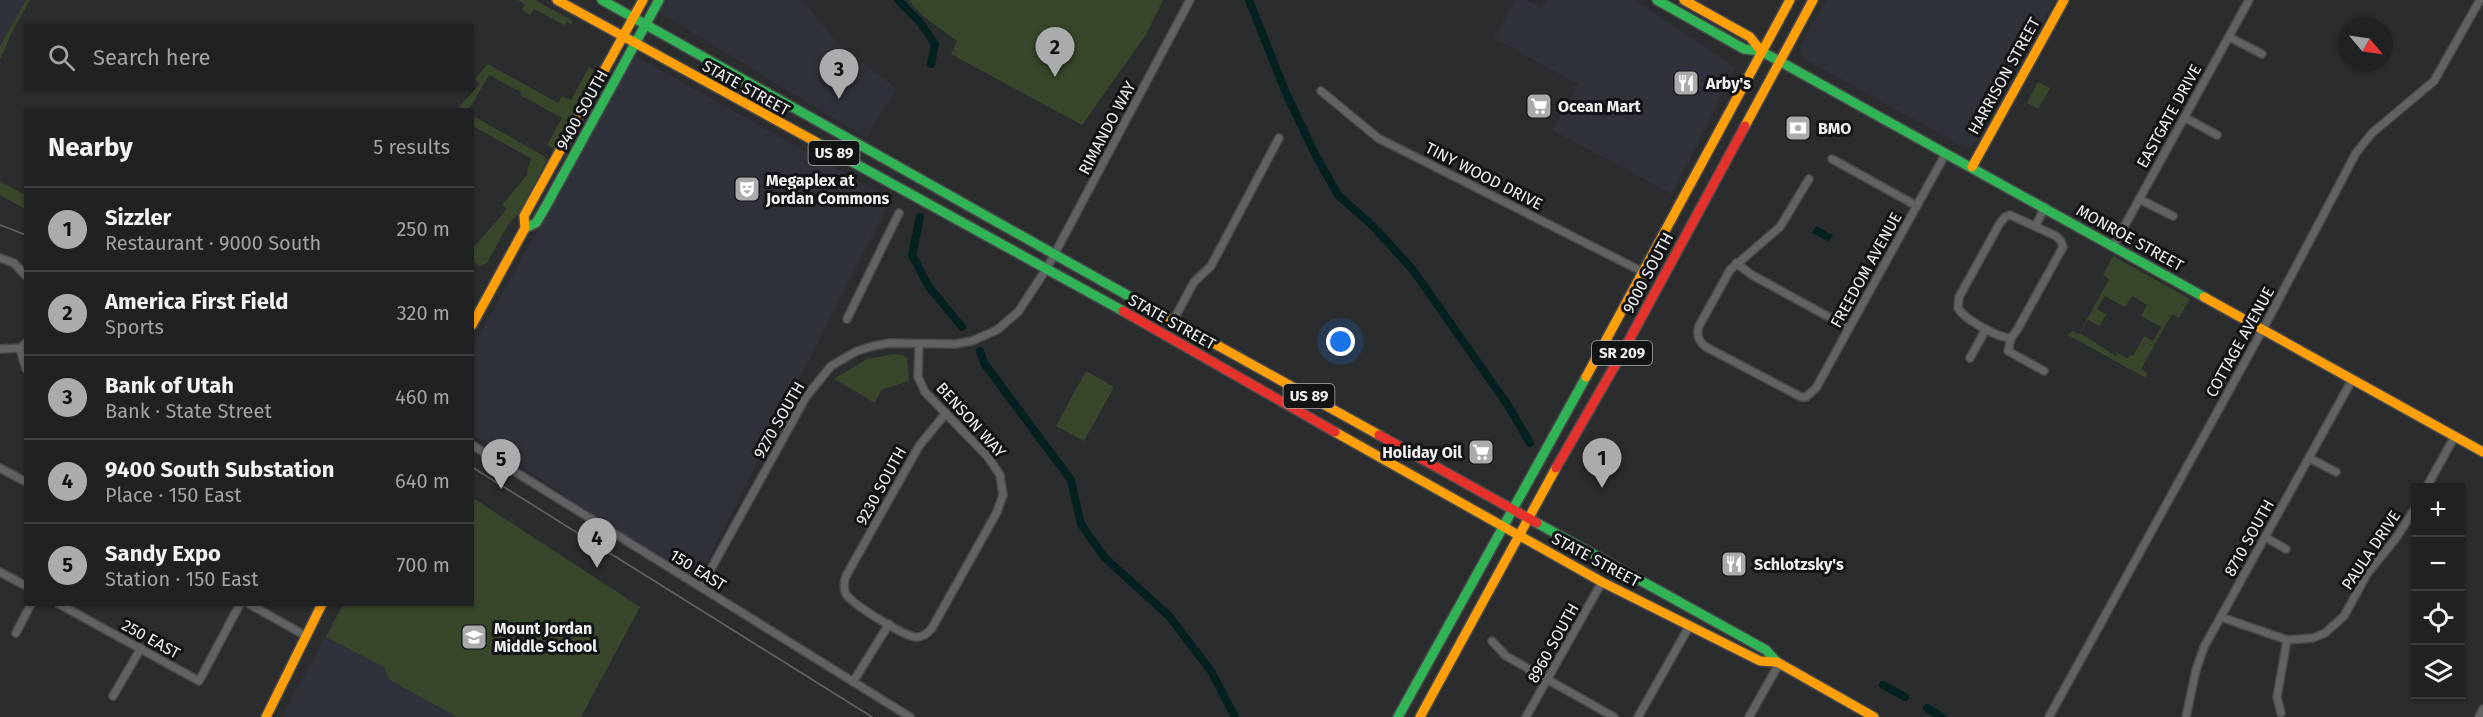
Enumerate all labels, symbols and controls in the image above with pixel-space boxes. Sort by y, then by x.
street label: HARRISON STREET [1964,14,2044,138]
north arrow [2339,18,2393,72]
search box [24,24,474,90]
pin: 2 [1036,28,1074,77]
icon: search [45,41,78,74]
text: Search here [93,44,211,71]
pin: 3 [820,50,858,99]
street label: STATE STREET [699,56,794,120]
street label: EASTGATE DRIVE [2133,61,2205,171]
street label: 9400 SOUTH [552,67,612,153]
restaurant icon: Arby's [1671,68,1701,98]
place label: Arby's [1705,74,1751,93]
street label: RIMANDO WAY [1074,78,1140,178]
supermarket icon: Ocean Mart [1524,91,1554,121]
place label: Ocean Mart [1558,97,1642,116]
bank icon: BMO [1783,113,1813,143]
place label: BMO [1818,119,1851,138]
text: Nearby [48,132,133,163]
text: 5 results [373,135,450,159]
street label: TINY WOOD DRIVE [1422,138,1546,214]
road number: US 89 [808,141,860,165]
place label: Megaplex at Jordan Commons [765,171,890,208]
theatre icon: Megaplex at Jordan Commons [732,174,762,204]
street label: MONROE STREET [2073,201,2187,276]
text: Sizzler [105,204,171,231]
street label: FREEDOM AVENUE [1826,209,1906,331]
text: 1 [63,217,72,241]
text: 250 m [396,217,450,241]
street label: 9000 SOUTH [1619,229,1677,317]
text: Restaurant · 9000 South [105,231,321,255]
street label: COTTAGE AVENUE [2202,283,2278,401]
text: America First Field [105,288,289,315]
street label: STATE STREET [1125,290,1220,354]
text: 2 [62,301,73,325]
text: 320 m [397,301,450,325]
text: Sports [105,315,164,339]
your location [1326,327,1355,356]
road number: SR 209 [1592,341,1652,365]
text: Bank of Utah [105,372,234,399]
street label: 9270 SOUTH [749,378,809,462]
street label: BENSON WAY [932,379,1010,462]
road number: US 89 [1284,384,1334,408]
text: 3 [62,385,73,409]
text: 460 m [395,385,450,409]
text: Bank · State Street [105,399,272,423]
supermarket icon: Holiday Oil [1466,437,1496,467]
pin: 1 [1582,438,1622,488]
pin: 5 [482,440,520,489]
place label: Holiday Oil [1382,443,1462,462]
street label: 9230 SOUTH [852,444,910,528]
text: 9400 South Substation [105,456,334,483]
text: 4 [62,469,73,493]
text: 640 m [395,469,450,493]
text: Place · 150 East [105,483,241,507]
map controls [2411,483,2465,699]
button: + [2411,483,2465,537]
street label: 8710 SOUTH [2220,496,2278,580]
street label: PAULA DRIVE [2338,507,2404,593]
pin: 4 [578,518,616,568]
street label: STATE STREET [1549,529,1644,591]
button: − [2411,537,2465,591]
text: Sandy Expo [105,540,221,567]
street label: 150 EAST [666,545,730,595]
restaurant icon: Schlotzsky's [1719,549,1749,579]
text: 5 [62,553,73,577]
text: 700 m [397,553,450,577]
place label: Schlotzsky's [1754,555,1844,574]
text: Station · 150 East [105,567,258,591]
button: locate [2411,591,2465,645]
street label: 8960 SOUTH [1523,600,1583,686]
street label: 250 EAST [119,615,184,663]
place label: Mount Jordan Middle School [494,619,597,656]
school or university icon: Mount Jordan Middle School [459,622,489,652]
button: layers [2411,645,2465,699]

